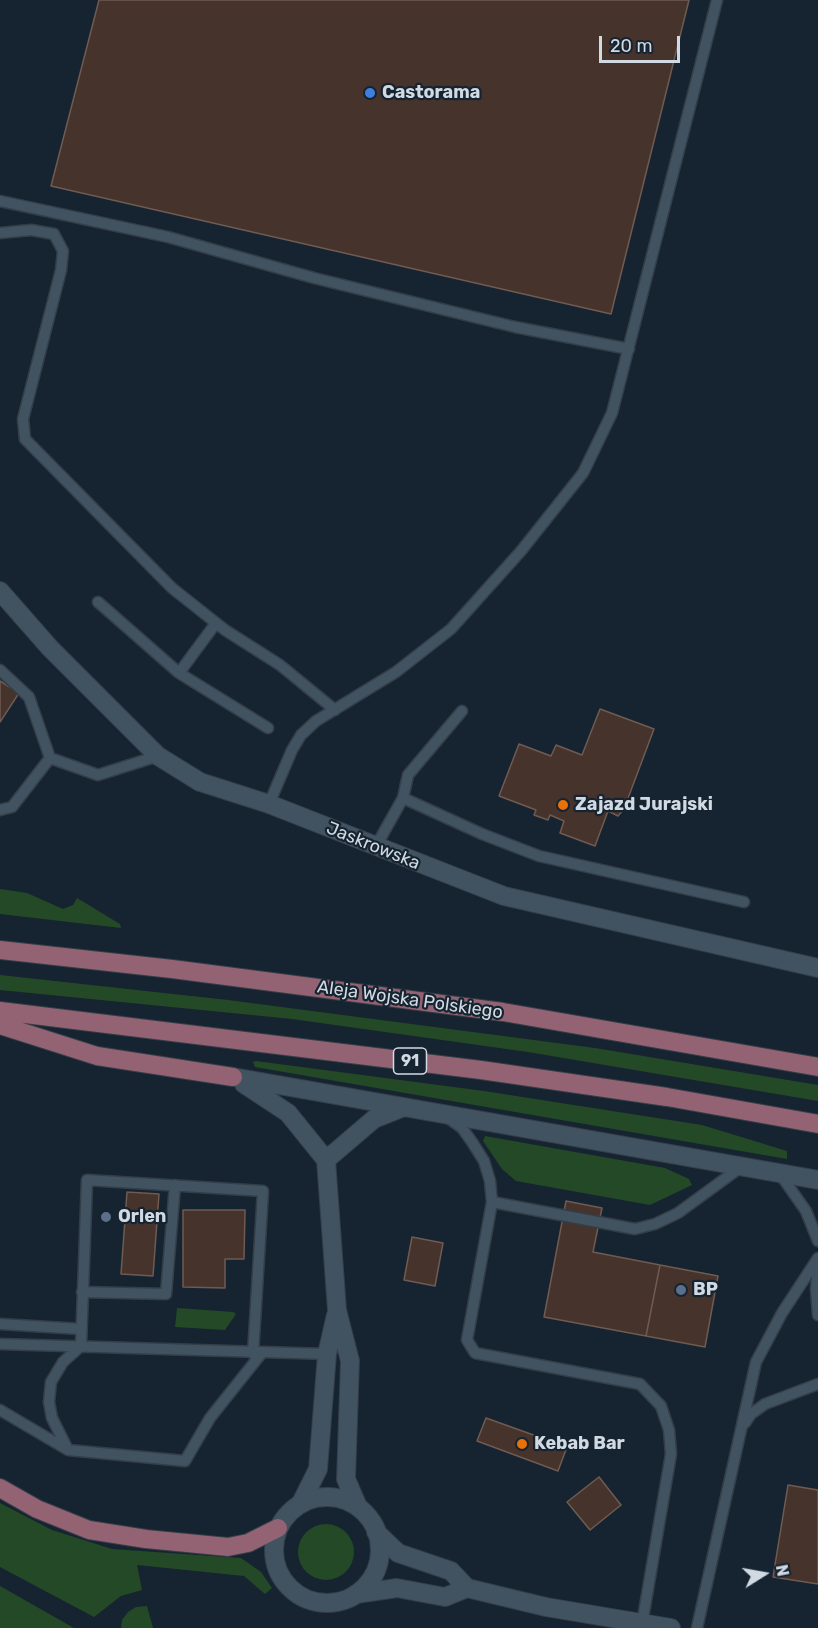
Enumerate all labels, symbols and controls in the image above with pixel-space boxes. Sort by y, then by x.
scale bar [602,24,683,62]
text: 20 m [610,35,652,57]
place label: Castorama [382,82,480,104]
marker: Castorama [363,86,377,100]
place label: Zajazd Jurajski [575,794,713,816]
marker: Zajazd Jurajski [556,798,570,812]
street label: Jaskrowska [323,817,423,875]
street label: Aleja Wojska Polskiego [316,976,504,1024]
road number: 91 [394,1048,426,1074]
place label: Orlen [118,1206,166,1228]
marker: Orlen [99,1210,113,1224]
place label: BP [693,1279,718,1301]
marker: BP [674,1283,688,1297]
place label: Kebab Bar [534,1433,625,1455]
marker: Kebab Bar [515,1437,529,1451]
north arrow [734,1544,794,1604]
text: N [772,1563,793,1578]

